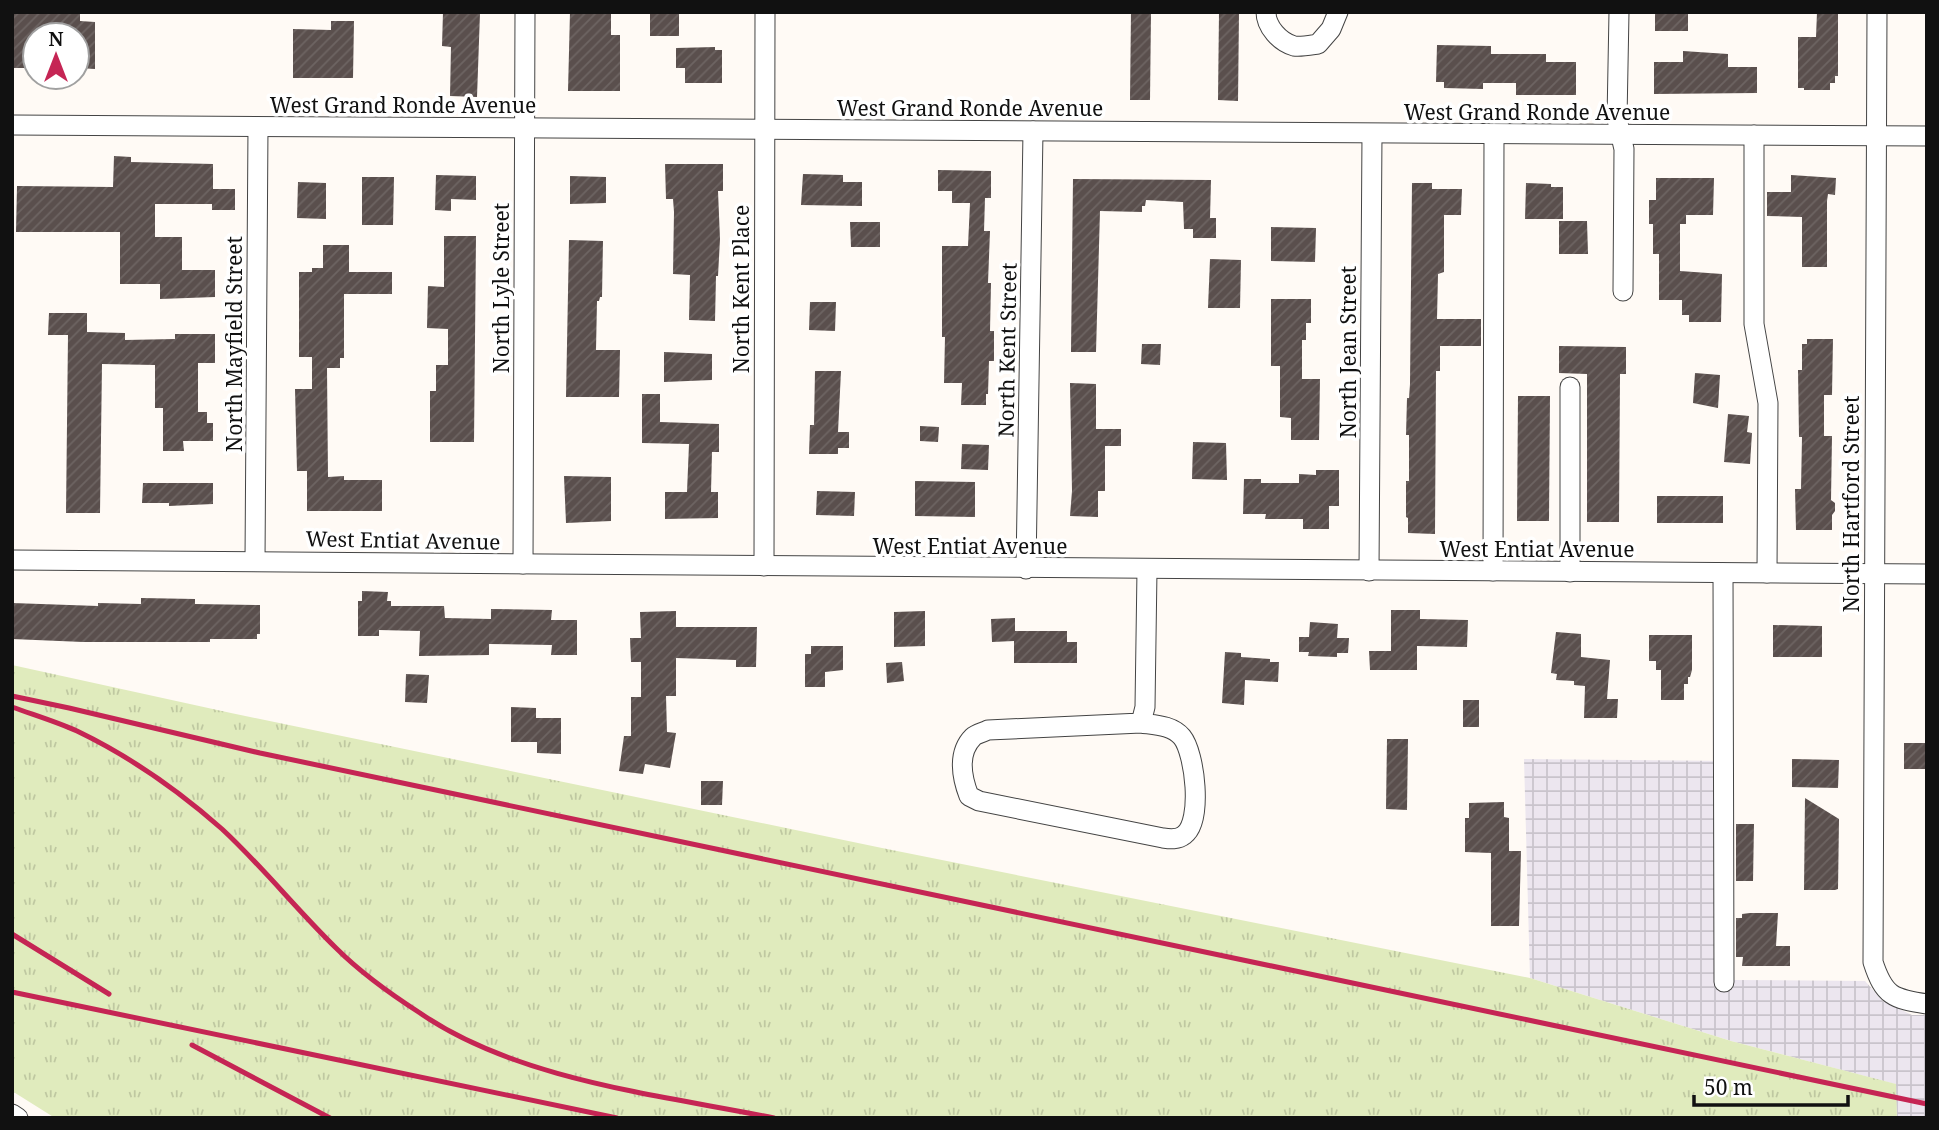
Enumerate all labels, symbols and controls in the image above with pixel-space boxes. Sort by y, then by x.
north arrow [21,21,91,91]
text: N [49,26,64,52]
street label: West Grand Ronde Avenue [270,91,536,119]
street label: West Grand Ronde Avenue [837,94,1103,122]
street label: West Grand Ronde Avenue [1404,98,1670,126]
street label: North Lyle Street [487,203,515,373]
street label: North Kent Place [727,205,755,373]
street label: North Mayfield Street [220,236,248,452]
street label: North Kent Street [991,262,1023,438]
street label: North Jean Street [1334,266,1362,438]
street label: North Hartford Street [1837,396,1865,612]
street label: West Entiat Avenue [305,524,501,556]
street label: West Entiat Avenue [873,532,1067,560]
street label: West Entiat Avenue [1440,535,1634,563]
scale bar [1694,1064,1848,1108]
text: 50 m [1704,1073,1753,1101]

